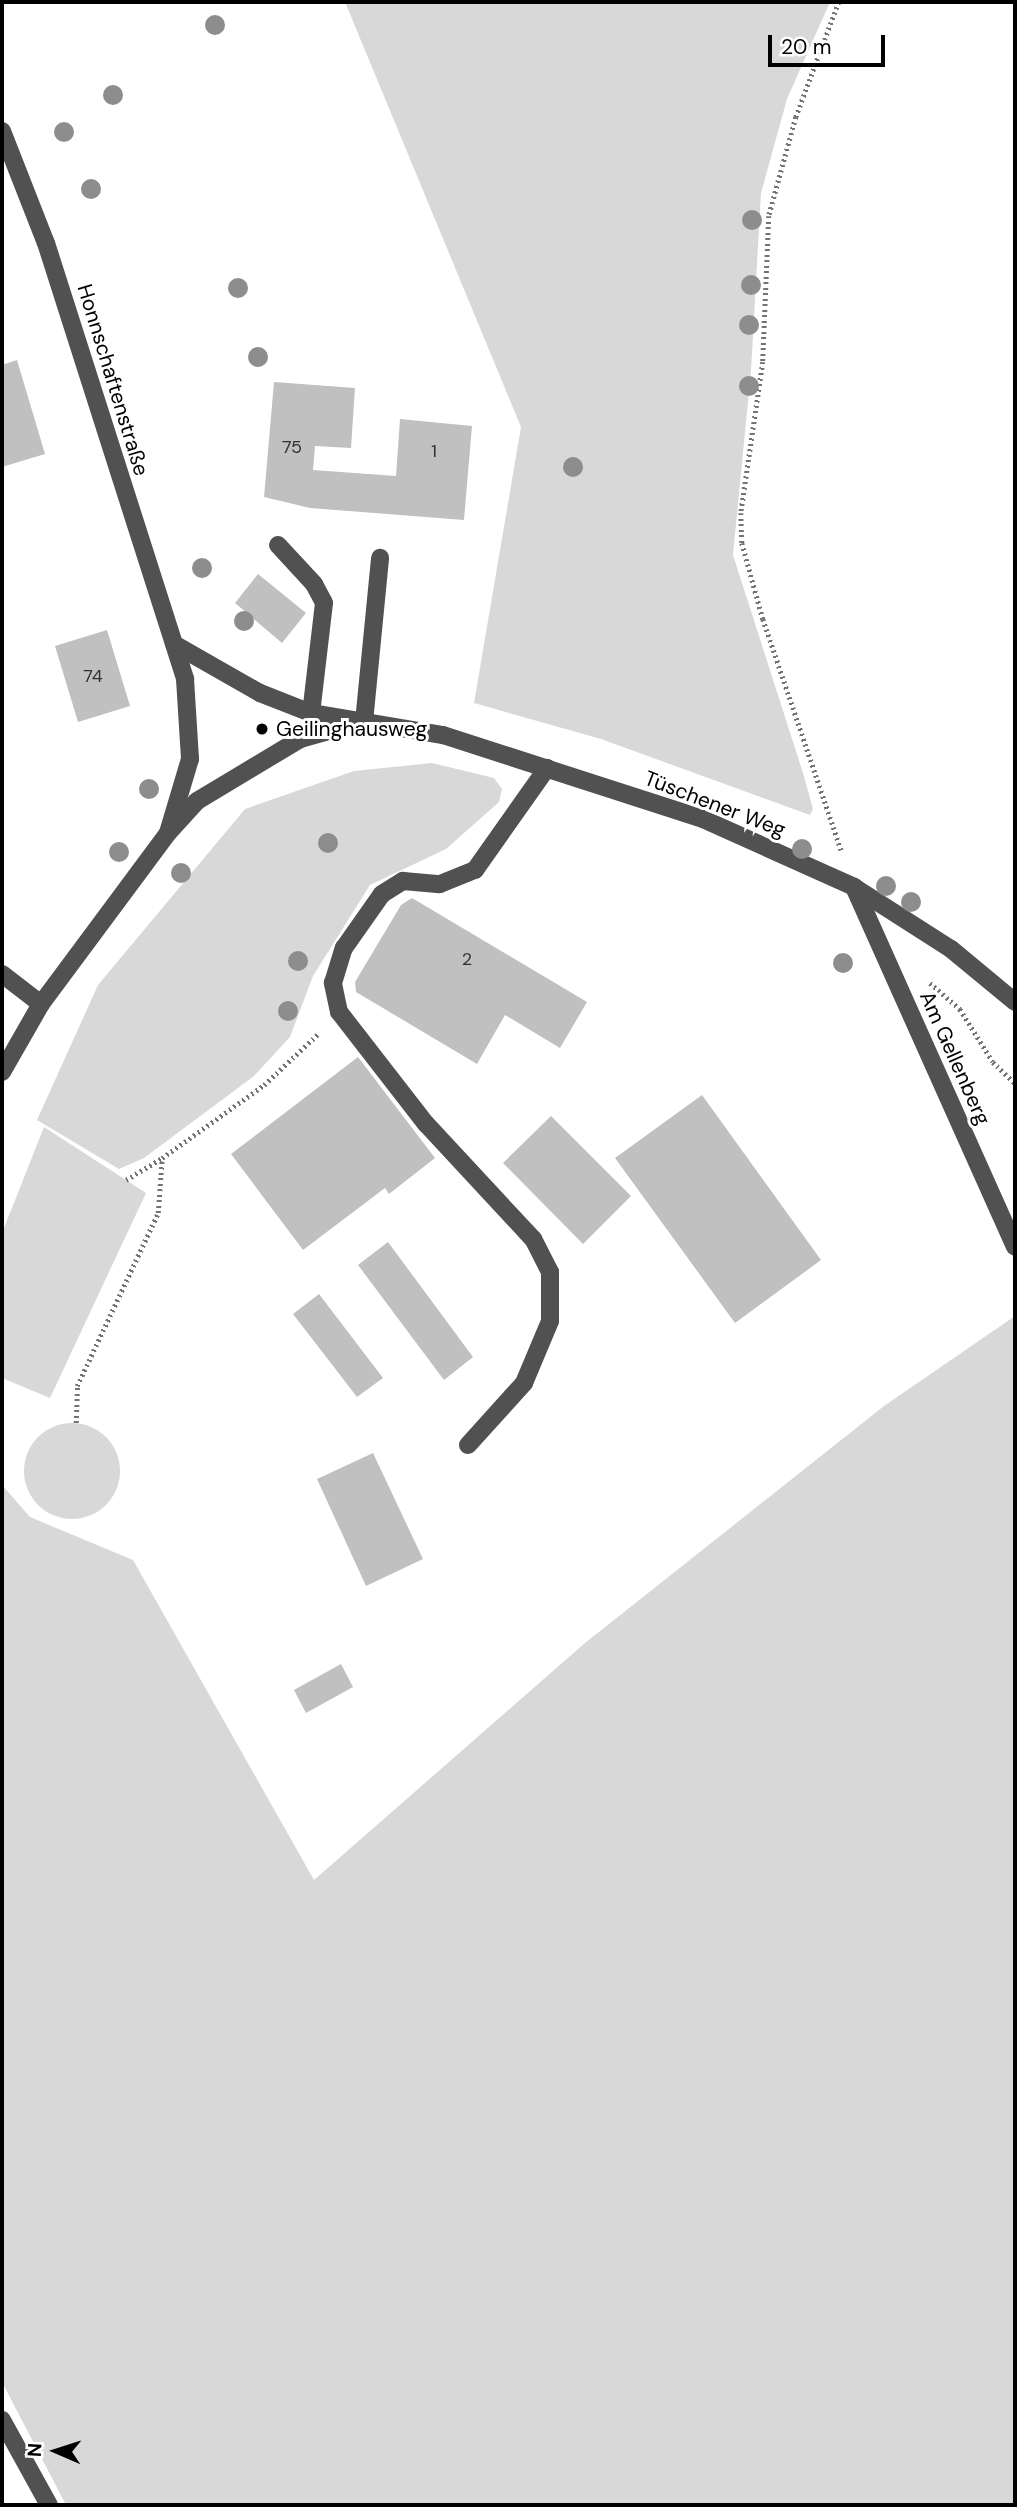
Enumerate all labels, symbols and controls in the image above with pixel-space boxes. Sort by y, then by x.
scale bar [772,21,889,65]
text: 20 m [781,33,832,61]
street label: Honnschaftenstraße [72,281,154,479]
house number: 75 [282,436,302,458]
house number: 1 [431,440,437,462]
house number: 74 [83,665,103,687]
place label: Geilinghausweg [276,716,427,742]
marker: Geilinghausweg [254,721,270,737]
street label: Tüschener Weg [641,765,789,843]
house number: 2 [462,948,472,970]
street label: Am Gellenberg [914,987,996,1129]
north arrow [21,2416,91,2486]
text: N [22,2442,47,2457]

